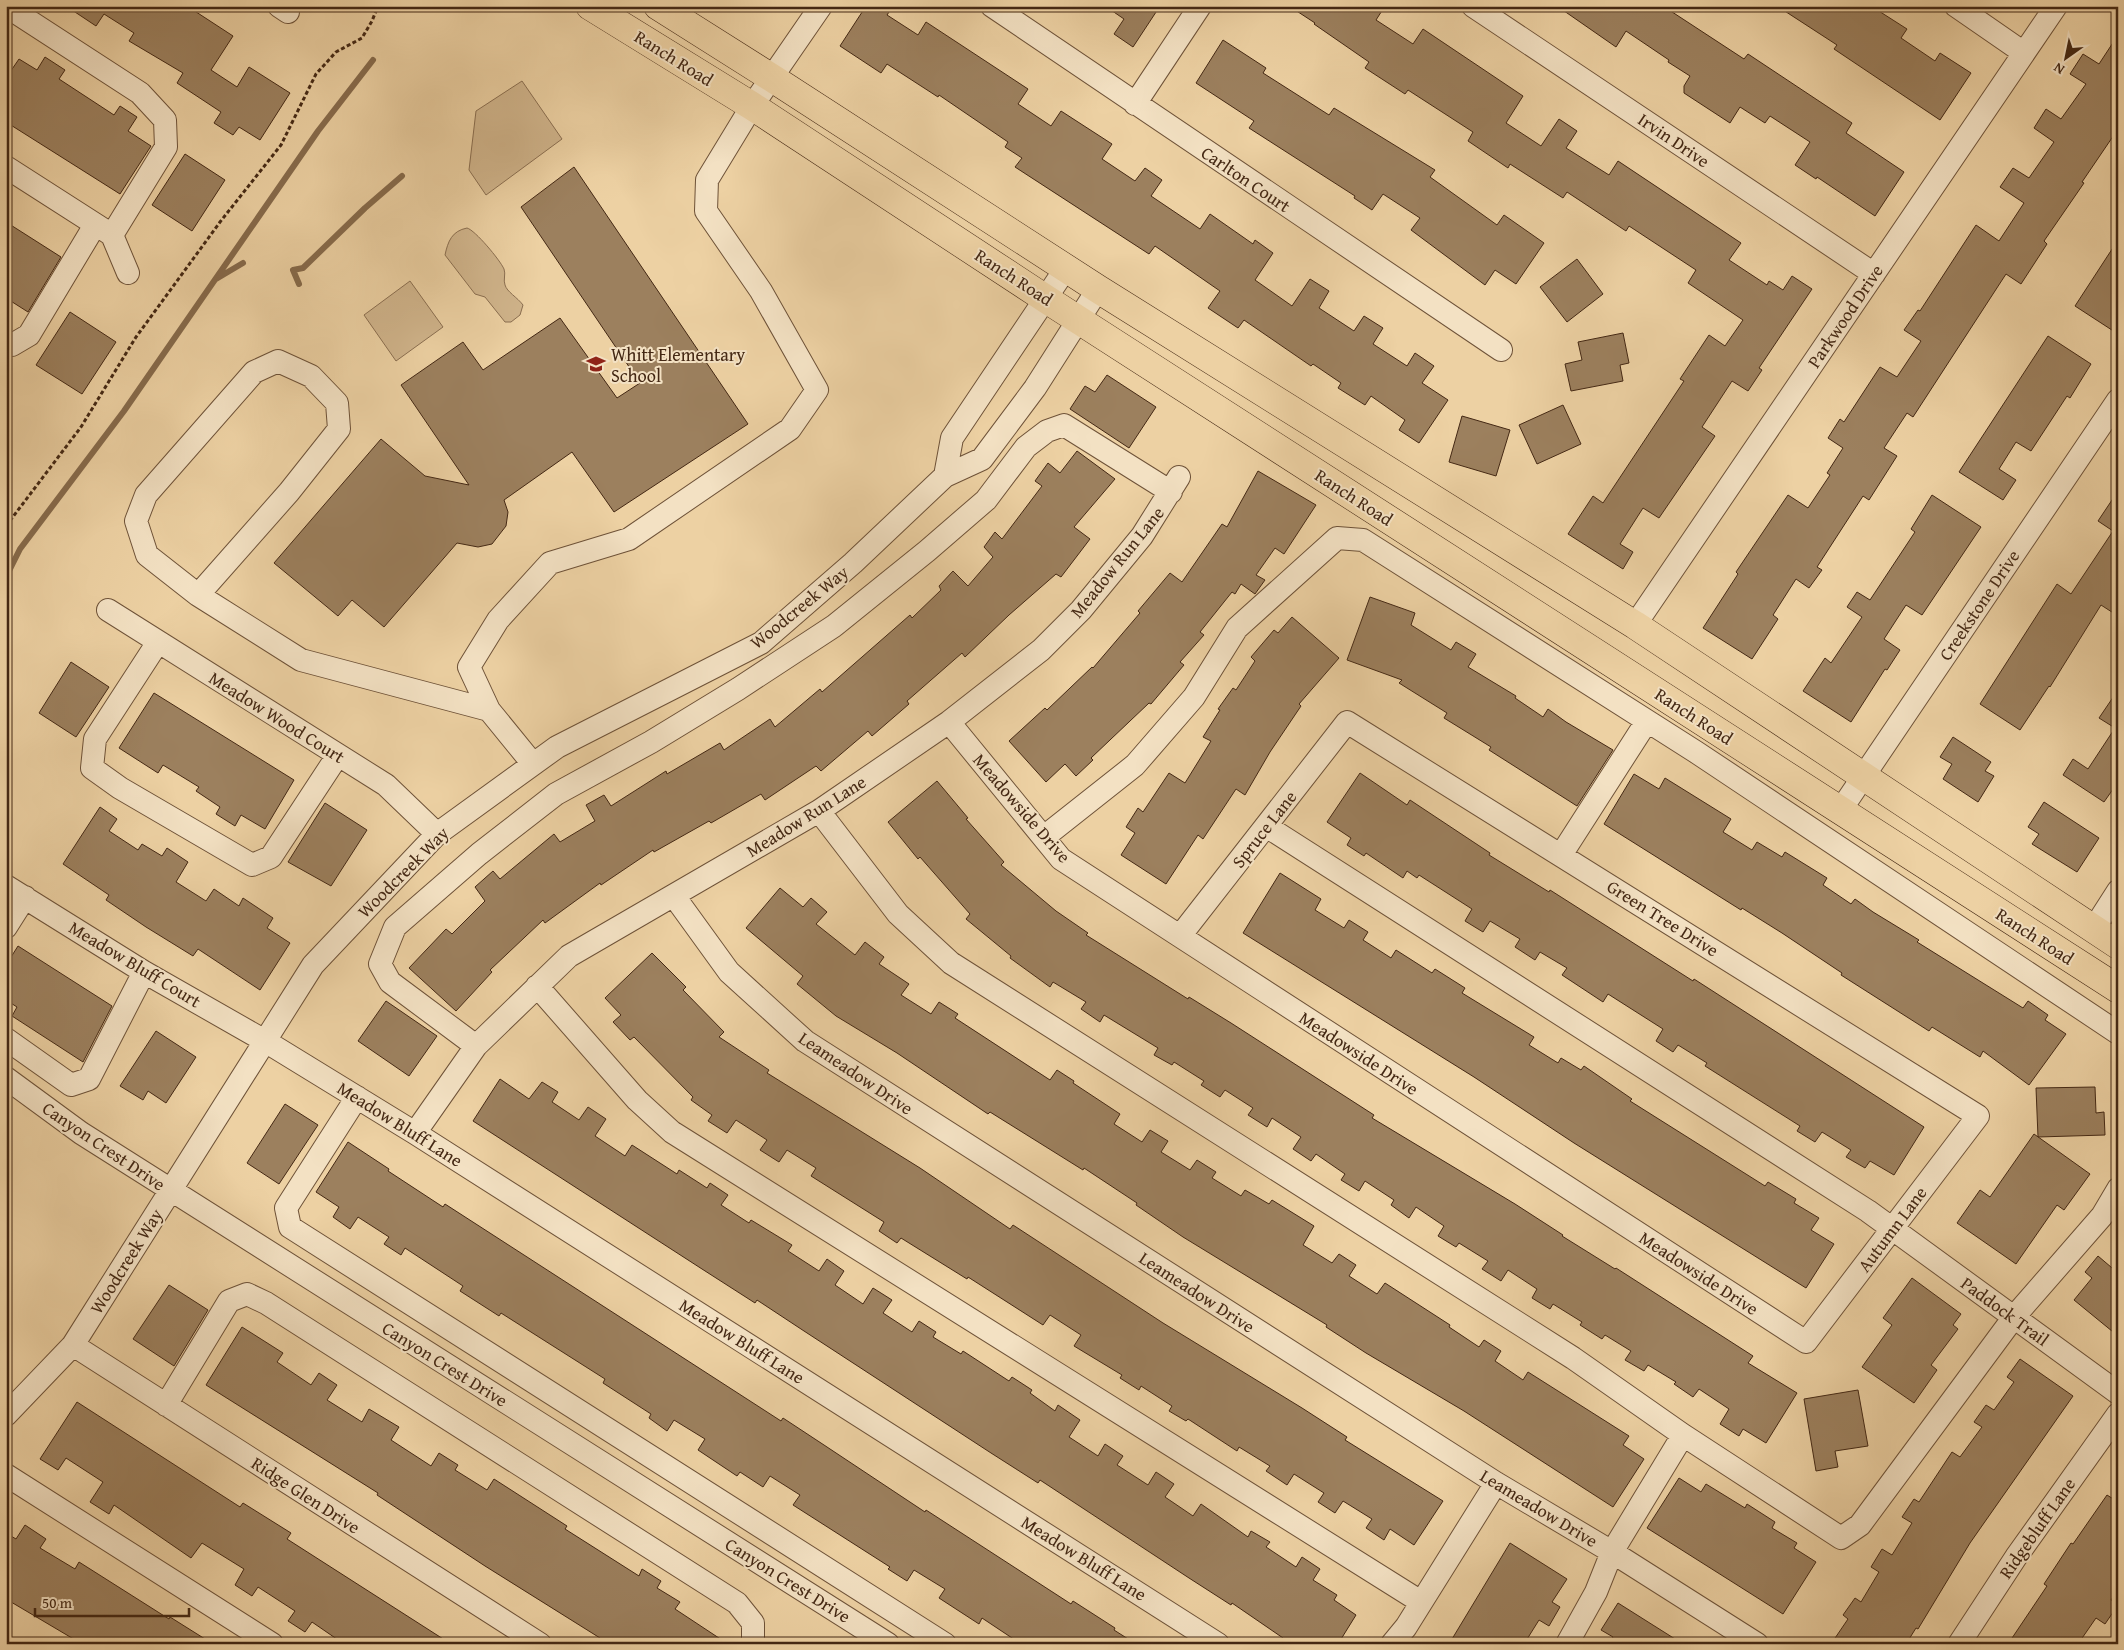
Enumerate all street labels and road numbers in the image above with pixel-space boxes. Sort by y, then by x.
street label: Ranch Road [629,23,719,93]
street label: Irvin Drive [1633,106,1715,174]
street label: Carlton Court [1196,139,1297,219]
street label: Ranch Road [970,242,1059,313]
street label: Parkwood Drive [1800,259,1890,373]
street label: Ranch Road [1310,462,1399,533]
street label: Meadow Run Lane [1063,500,1171,624]
street label: Creekstone Drive [1932,544,2026,666]
street label: Woodcreek Way [744,559,854,655]
street label: Meadow Wood Court [204,664,351,770]
street label: Ranch Road [1650,681,1739,752]
street label: Meadowside Drive [967,747,1077,869]
street label: Meadow Run Lane [741,768,871,864]
street label: Spruce Lane [1225,784,1303,874]
street label: Woodcreek Way [351,820,455,924]
street label: Green Tree Drive [1602,873,1724,963]
street label: Ranch Road [1991,901,2080,972]
street label: Meadow Bluff Court [64,914,207,1015]
street label: Meadowside Drive [1294,1004,1424,1102]
street label: Leameadow Drive [793,1025,919,1121]
street label: Meadow Bluff Lane [332,1075,468,1173]
street label: Canyon Crest Drive [37,1095,171,1197]
street label: Autumn Lane [1851,1180,1933,1278]
street label: Woodcreek Way [83,1203,169,1319]
street label: Meadowside Drive [1634,1224,1764,1322]
street label: Leameadow Drive [1134,1244,1260,1340]
street label: Paddock Trail [1955,1270,2055,1352]
street label: Meadow Bluff Lane [674,1292,810,1390]
street label: Canyon Crest Drive [377,1315,513,1413]
street label: Ridge Glen Drive [246,1450,366,1540]
street label: Leameadow Drive [1475,1462,1603,1554]
street label: Ridgebluff Lane [1992,1472,2082,1584]
street label: Meadow Bluff Lane [1016,1509,1152,1607]
street label: Canyon Crest Drive [720,1531,856,1629]

